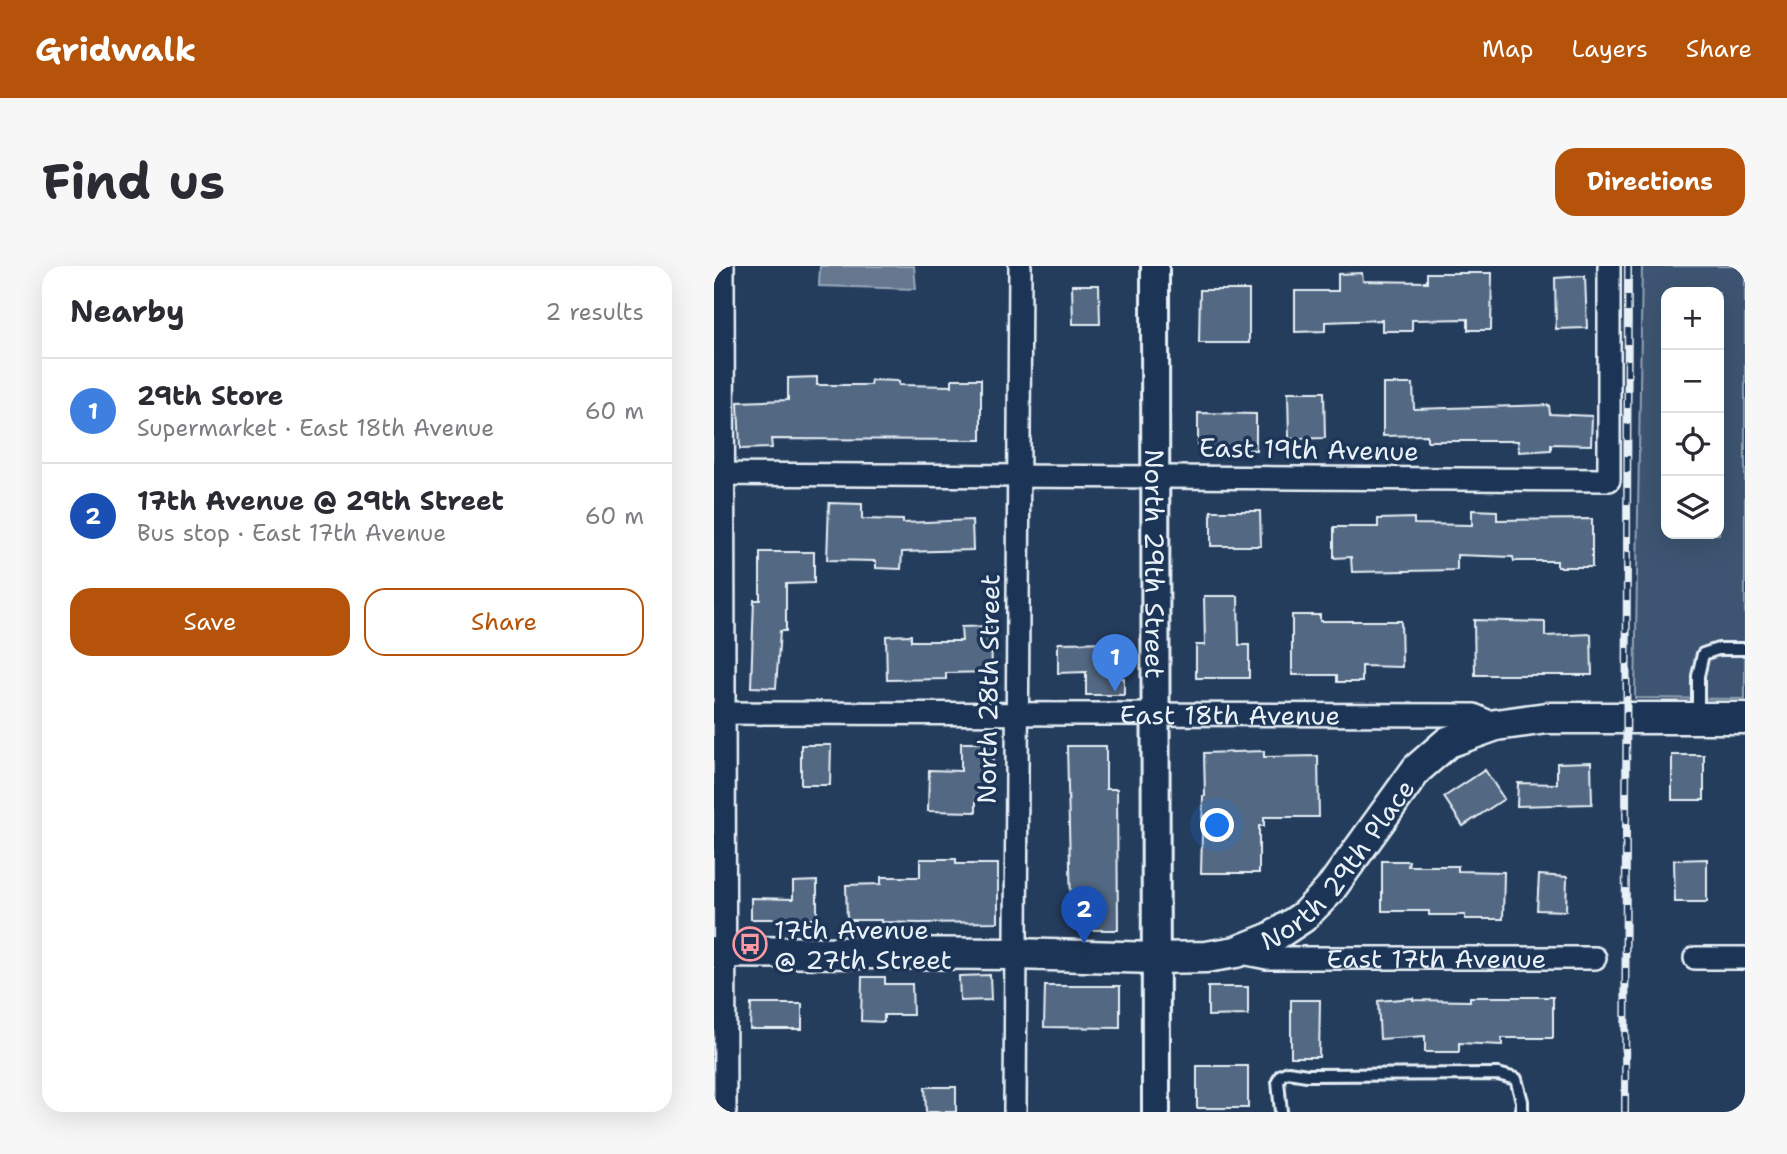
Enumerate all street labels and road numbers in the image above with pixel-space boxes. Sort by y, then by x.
street label: East 19th Avenue [1199,430,1419,468]
street label: North 29th Street [1138,449,1173,679]
street label: North 28th Street [968,574,1008,804]
street label: East 18th Avenue [1120,697,1340,732]
street label: North 29th Place [1255,772,1422,958]
street label: East 17th Avenue [1327,941,1546,976]

